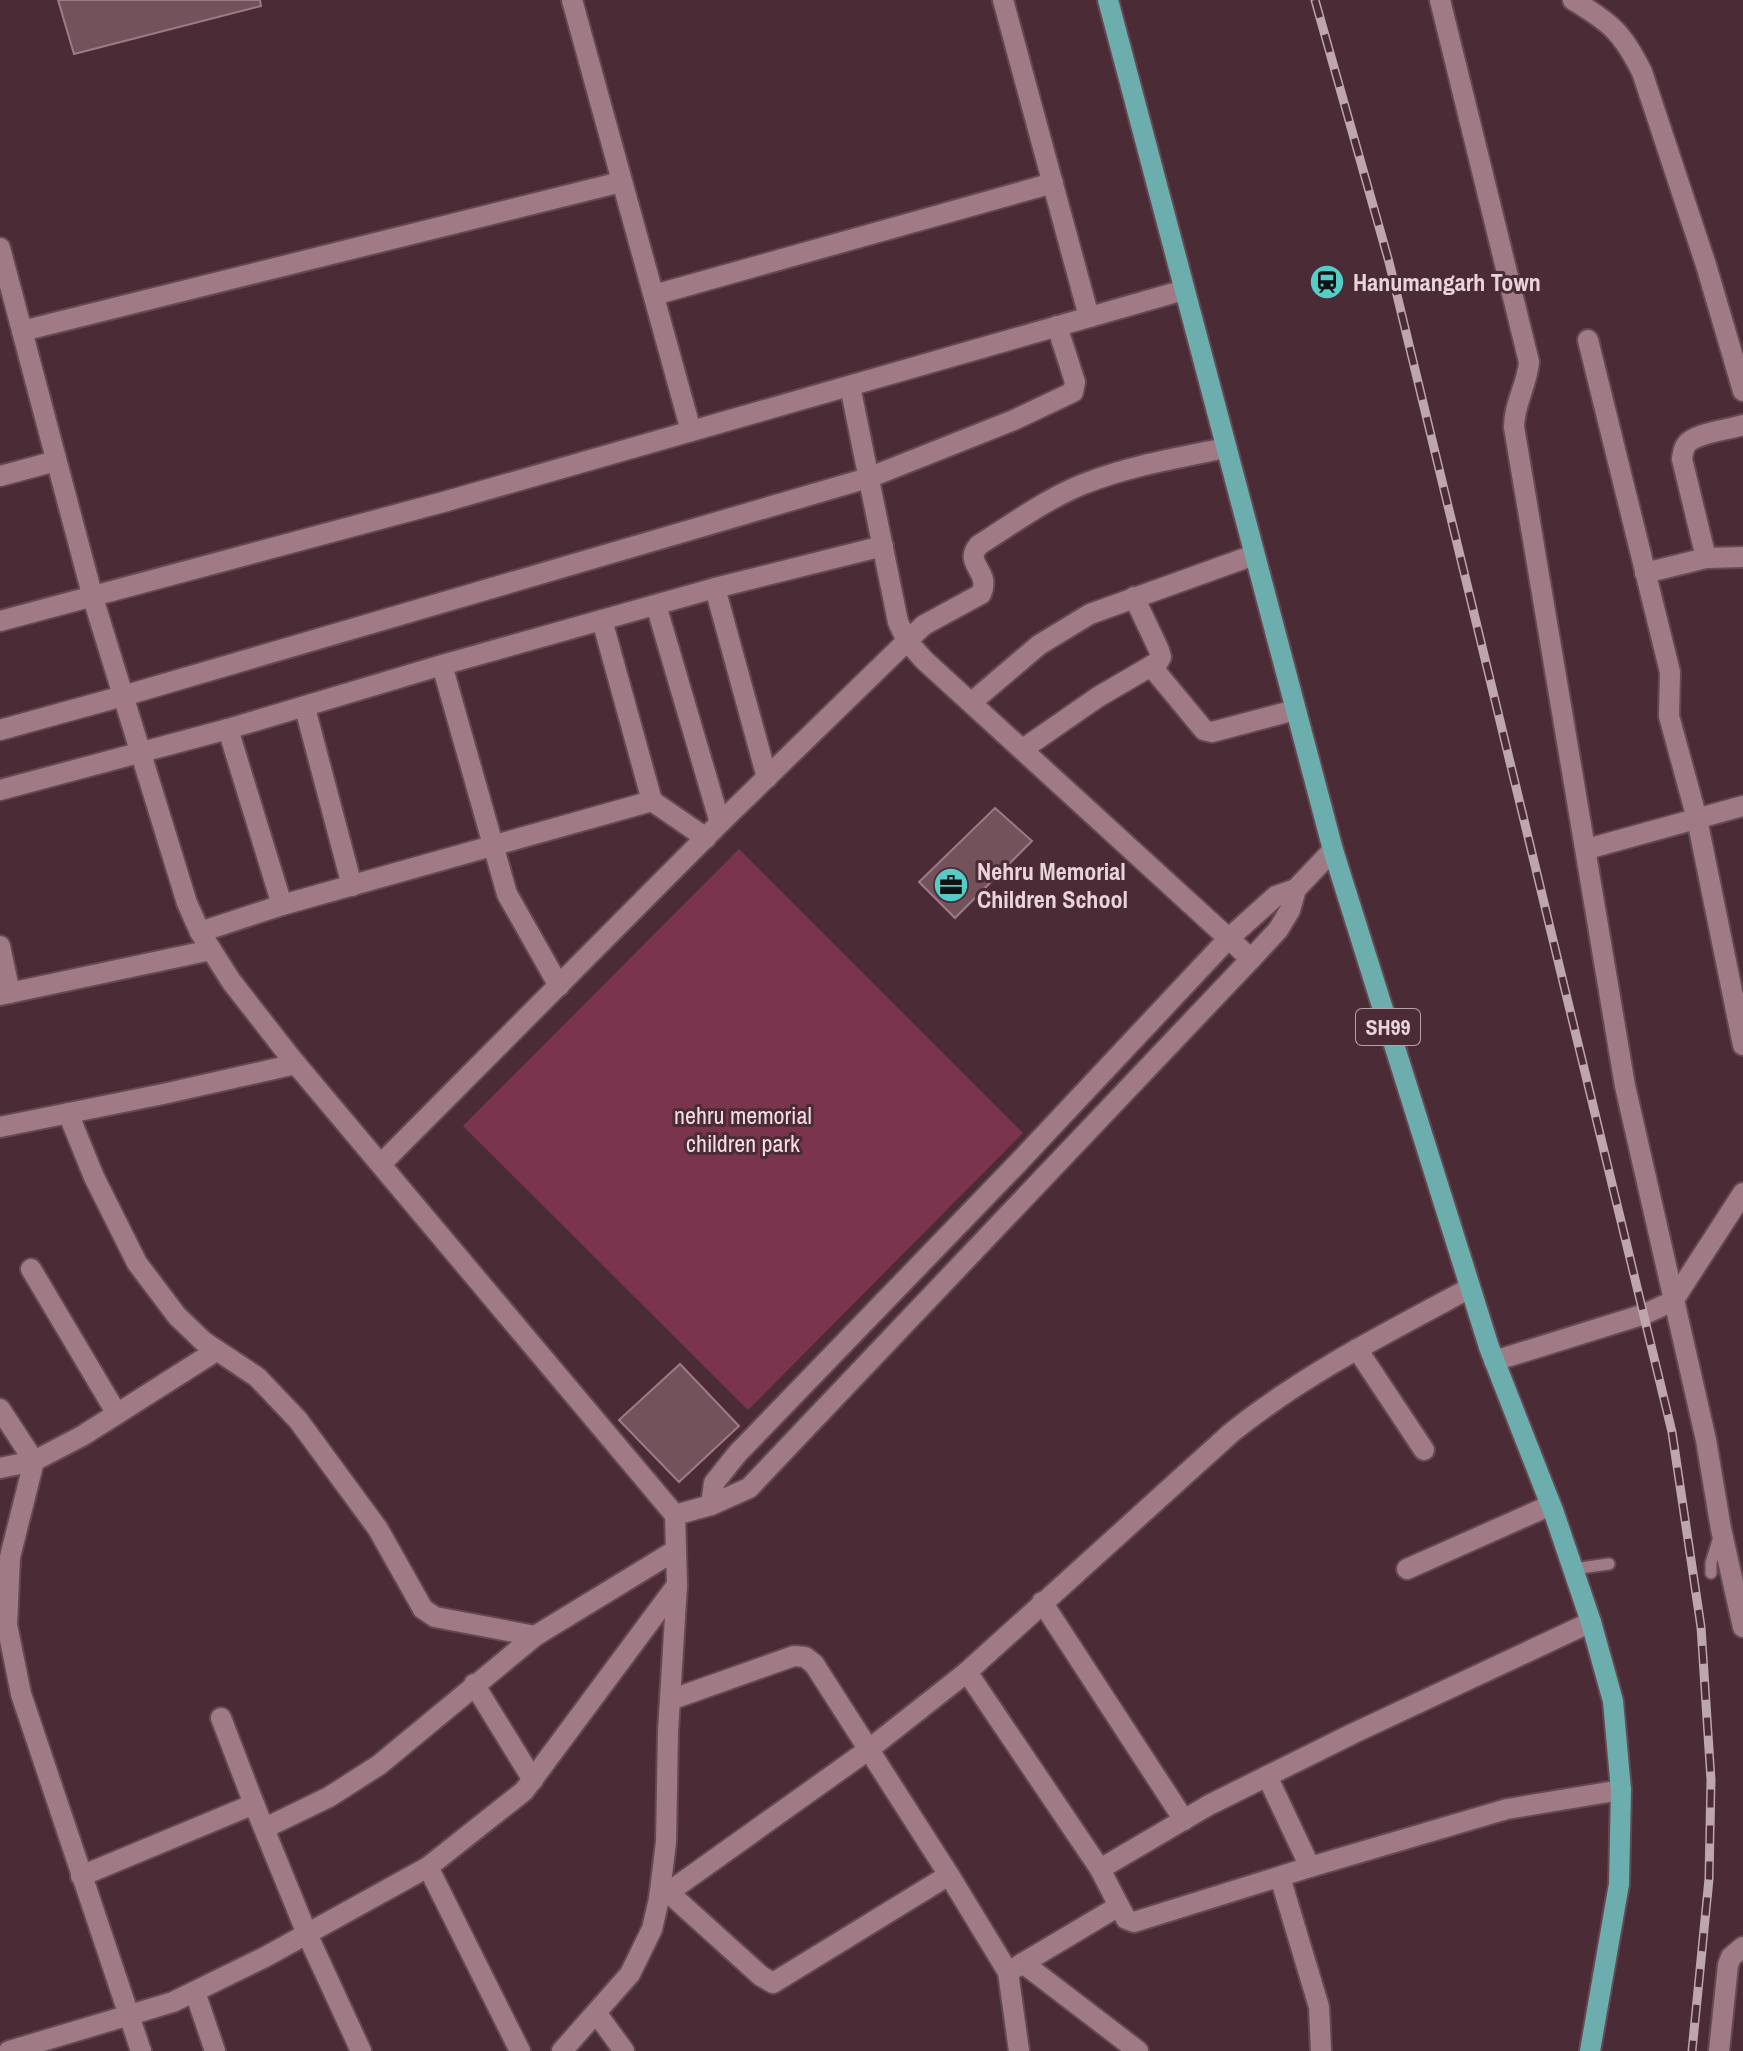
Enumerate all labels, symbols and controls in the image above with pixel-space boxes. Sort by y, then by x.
station icon: Hanumangarh Town [1308,263,1346,301]
place label: Hanumangarh Town [1353,266,1541,298]
place label: Nehru Memorial Children School [977,855,1128,915]
office icon: Nehru Memorial Children School [932,866,970,904]
road number: SH99 [1356,1009,1420,1045]
park label: nehru memorial children park [674,1099,812,1159]

